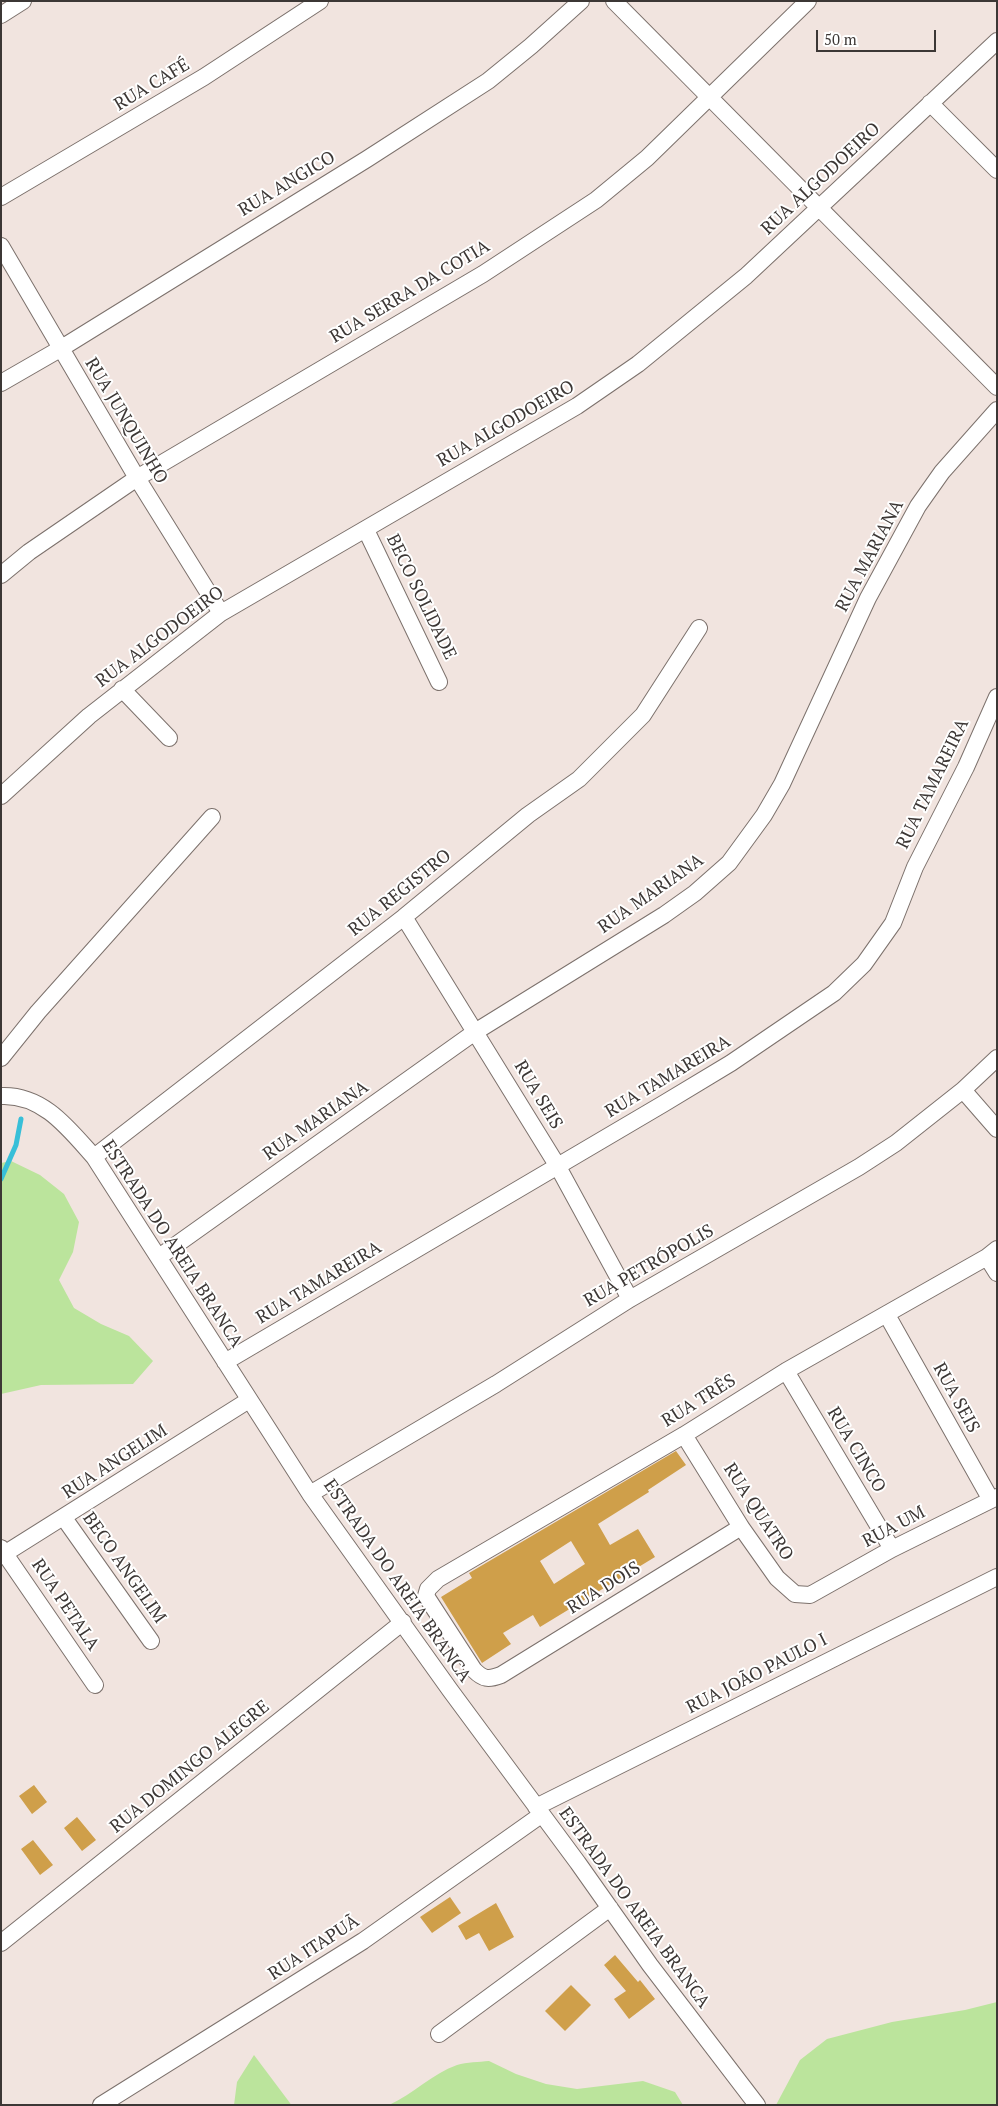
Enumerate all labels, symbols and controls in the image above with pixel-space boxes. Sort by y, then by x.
scale bar [818,20,938,52]
text: 50 m [824,29,857,49]
street label: RUA CAFÉ [110,54,194,116]
street label: RUA ALGODOEIRO [757,118,885,240]
street label: RUA ANGICO [235,147,339,221]
street label: RUA SERRA DA COTIA [326,236,494,348]
street label: RUA JUNQUINHO [80,354,172,488]
street label: RUA ALGODOEIRO [434,376,578,472]
street label: RUA MARIANA [831,496,909,616]
street label: BECO SOLIDADE [381,531,461,663]
street label: RUA ALGODOEIRO [92,582,228,692]
street label: RUA TAMAREIRA [892,715,974,853]
street label: RUA REGISTRO [344,845,456,941]
street label: RUA MARIANA [594,850,708,938]
street label: RUA TAMAREIRA [602,1031,734,1123]
street label: RUA SEIS [509,1057,567,1133]
street label: RUA MARIANA [259,1077,373,1165]
street label: ESTRADA DO AREIA BRANCA [97,1136,247,1352]
street label: RUA PETRÓPOLIS [580,1220,718,1312]
street label: RUA TAMAREIRA [253,1237,385,1329]
street label: RUA SEIS [928,1359,984,1437]
street label: RUA TRÊS [658,1370,740,1432]
street label: RUA CINCO [822,1403,890,1497]
street label: RUA ANGELIM [59,1420,171,1504]
street label: RUA QUATRO [718,1459,798,1565]
street label: ESTRADA DO AREIA BRANCA [319,1475,475,1687]
street label: RUA UM [859,1502,929,1552]
street label: BECO ANGELIM [78,1508,170,1628]
street label: RUA PETALA [27,1555,103,1655]
street label: RUA DOIS [563,1557,645,1619]
street label: RUA JOÃO PAULO I [683,1629,831,1719]
street label: RUA DOMINGO ALEGRE [106,1696,274,1838]
street label: ESTRADA DO AREIA BRANCA [554,1804,714,2012]
street label: RUA ITAPUÃ [265,1911,363,1985]

